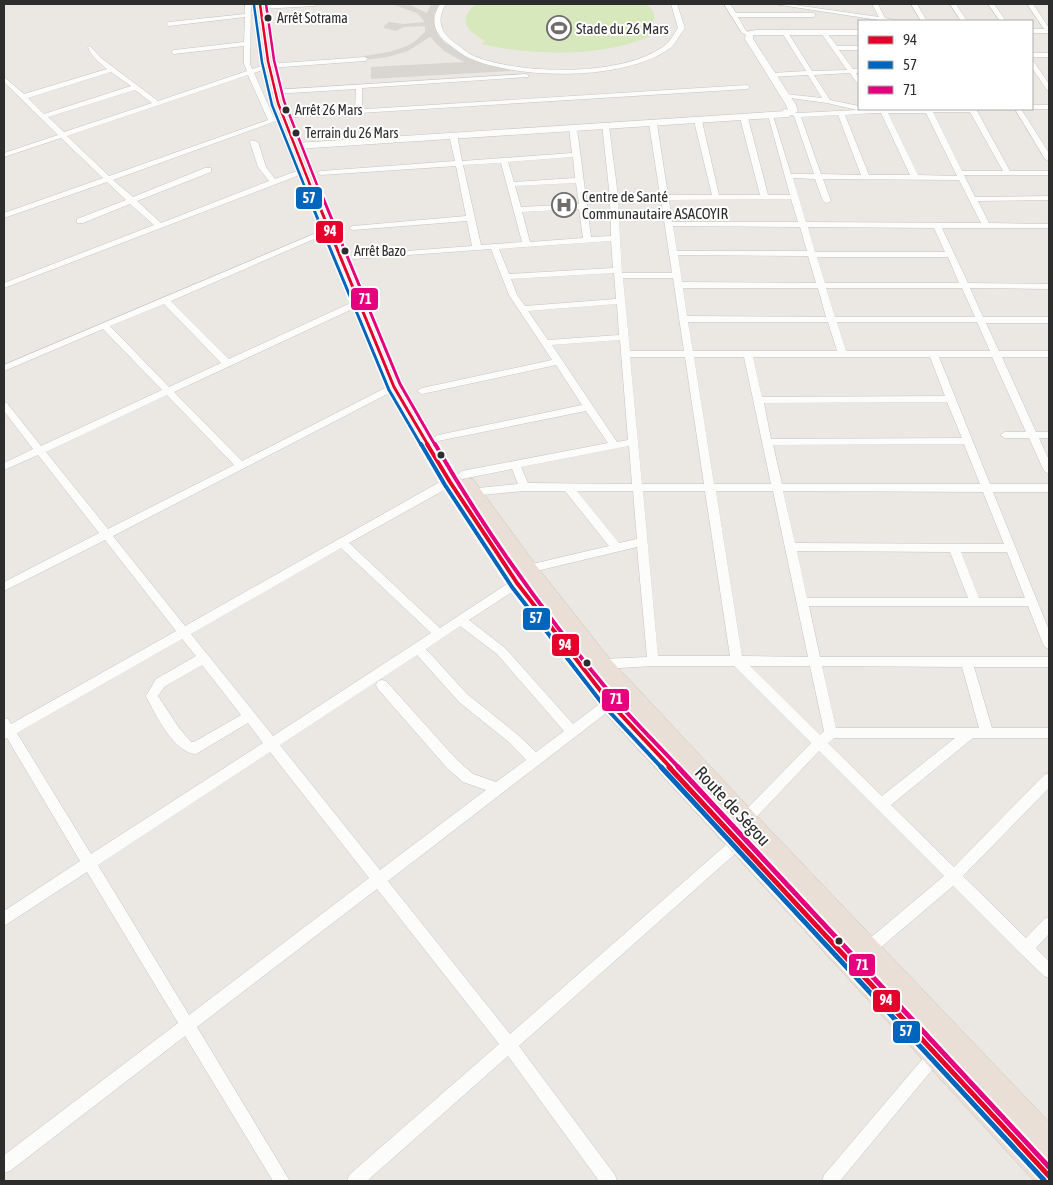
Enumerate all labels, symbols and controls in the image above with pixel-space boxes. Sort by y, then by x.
place label: Arrêt Sotrama [277,10,348,26]
marker: Arrêt Sotrama [263,13,273,23]
sports icon: Stade du 26 Mars [546,15,572,41]
place label: Stade du 26 Mars [576,20,669,37]
legend [858,20,1033,110]
text: 94 [903,31,917,48]
text: 57 [903,56,917,73]
text: 71 [903,81,917,98]
place label: Arrêt 26 Mars [295,102,363,118]
marker: Arrêt 26 Mars [281,105,291,115]
place label: Terrain du 26 Mars [305,125,398,141]
marker: Terrain du 26 Mars [291,128,301,138]
line badge: 57 [295,186,323,210]
place label: Centre de Santé Communautaire ASACOYIR [582,188,728,222]
text: 57 [302,190,316,206]
hospital icon: Centre de Santé Communautaire ASACOYIR [551,192,577,218]
line badge: 94 [315,220,344,244]
text: 94 [323,223,337,239]
place label: Arrêt Bazo [354,243,406,259]
marker: Arrêt Bazo [340,246,350,256]
line badge: 71 [350,287,379,311]
text: 71 [358,291,372,307]
unlabelled marker [436,450,446,460]
line badge: 57 [522,607,551,631]
text: 57 [529,610,543,626]
line badge: 94 [551,633,580,657]
text: 94 [558,637,572,653]
unlabelled marker [582,658,592,668]
line badge: 71 [601,688,630,712]
text: 71 [609,691,623,707]
street label: Route de Ségou [691,762,775,850]
unlabelled marker [834,936,844,946]
line badge: 71 [848,953,876,977]
text: 71 [855,957,869,973]
line badge: 94 [872,989,901,1013]
text: 94 [879,992,893,1008]
line badge: 57 [892,1020,921,1044]
text: 57 [899,1023,913,1039]

